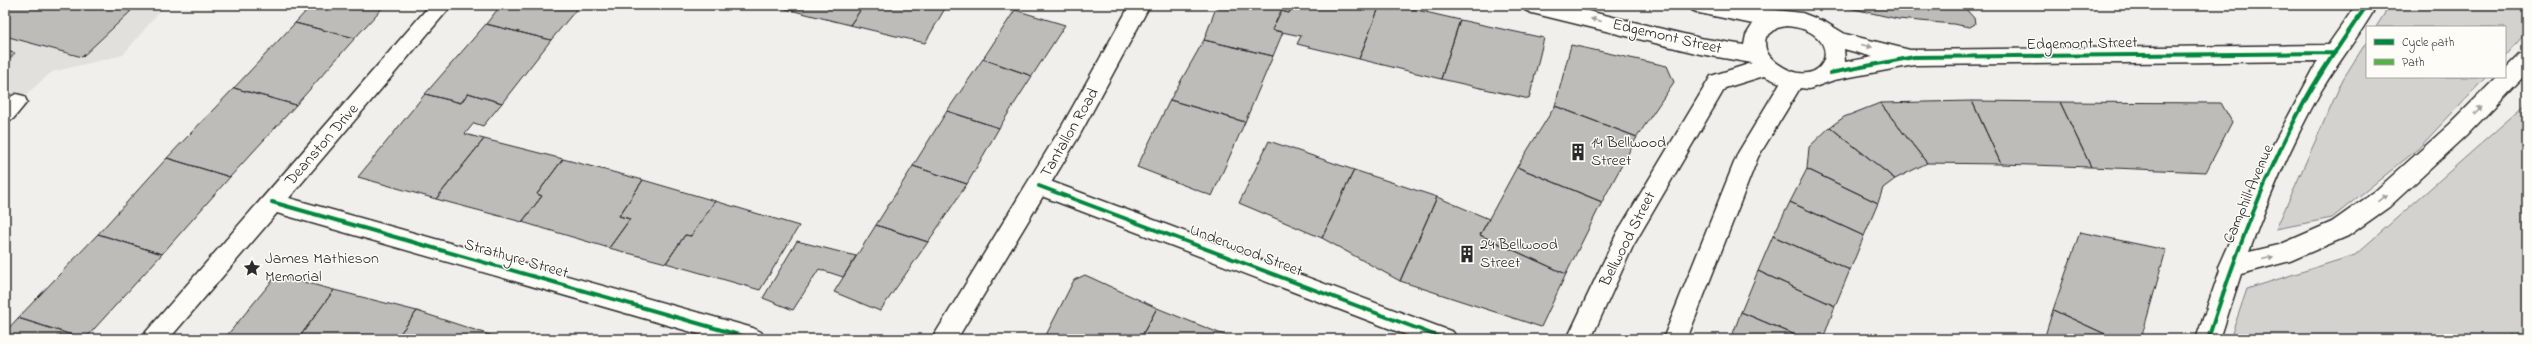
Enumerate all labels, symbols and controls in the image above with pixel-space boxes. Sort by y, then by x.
street label: Edgemont Street [1610,13,1725,61]
one-way arrow [1589,17,1602,23]
legend [2366,26,2506,78]
street label: Edgemont Street [2026,31,2139,57]
text: Cycle path [2402,34,2454,53]
one-way arrow [1861,43,1873,49]
text: Path [2402,54,2425,72]
street label: Tantallon Road [1035,84,1105,182]
street label: Deanston Drive [279,98,365,192]
one-way arrow [2473,105,2483,115]
place label: 14 Bellwood Street [1591,131,1666,173]
street label: Camphill Avenue [2217,140,2281,247]
building icon: 14 Bellwood Street [1568,142,1588,162]
street label: Bellwood Street [1593,187,1662,291]
one-way arrow [2377,194,2388,203]
street label: Underwood Street [1186,218,1307,284]
street label: Strathyre Street [461,233,572,286]
place label: 24 Bellwood Street [1480,233,1558,275]
building icon: 24 Bellwood Street [1457,244,1477,264]
place label: James Mathieson Memorial [265,247,379,289]
one-way arrow [2262,255,2274,261]
place icon: James Mathieson Memorial [242,258,262,278]

